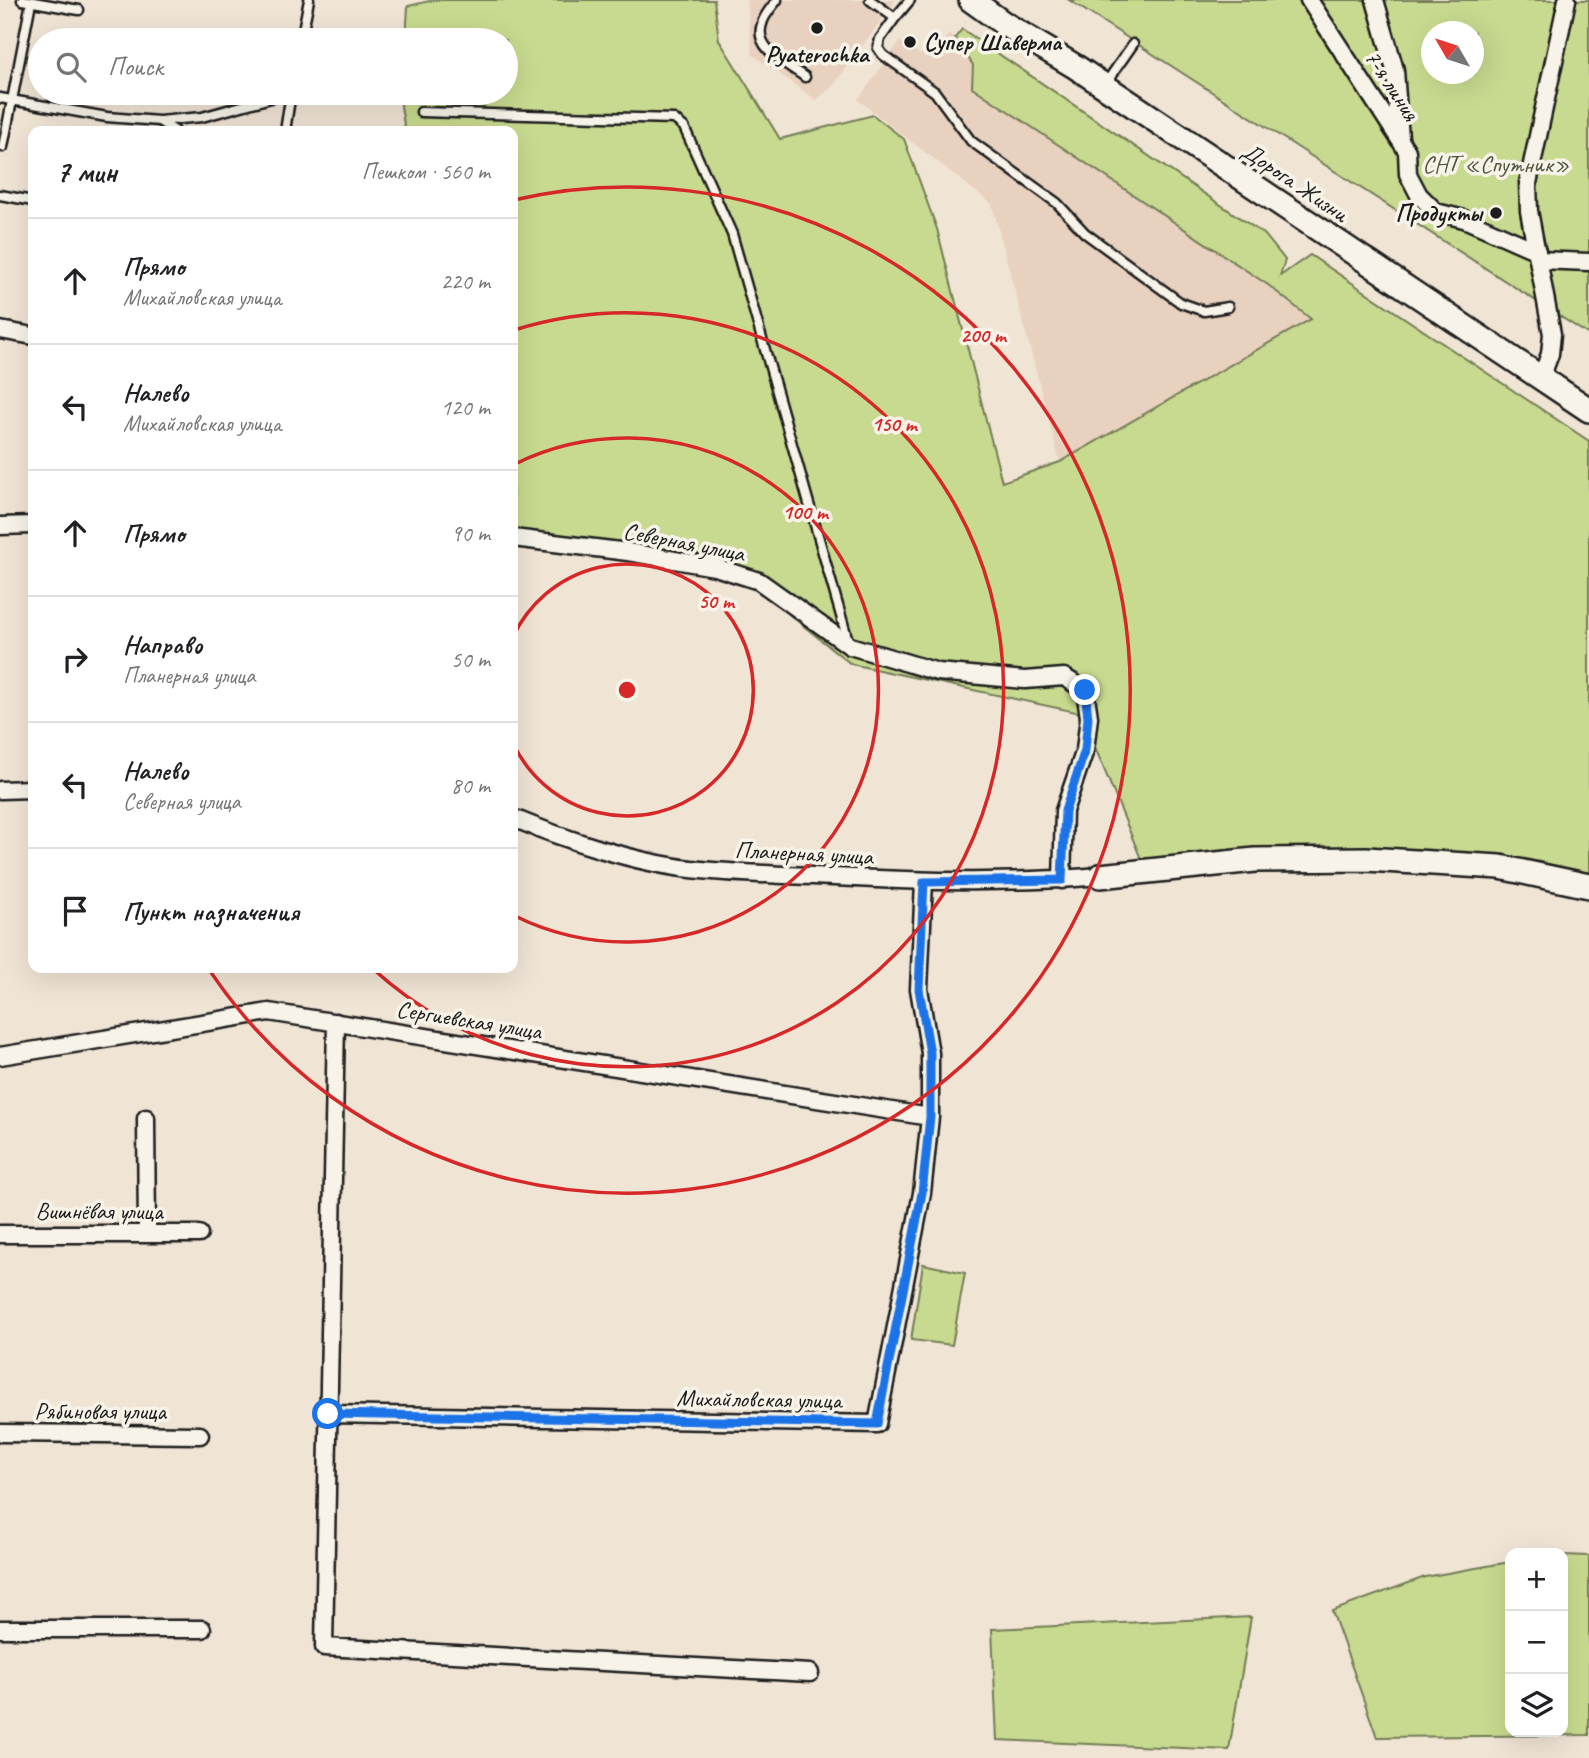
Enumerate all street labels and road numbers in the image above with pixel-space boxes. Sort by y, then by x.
street label: 7-я линия [1358,44,1427,127]
street label: Дорога Жизни [1236,136,1355,229]
street label: Северная улица [621,516,749,569]
street label: Планерная улица [734,834,875,872]
street label: Сергиевская улица [394,994,545,1046]
street label: Вишнёвая улица [35,1196,164,1226]
street label: Михайловская улица [676,1383,844,1415]
street label: Рябиновая улица [34,1396,167,1426]

